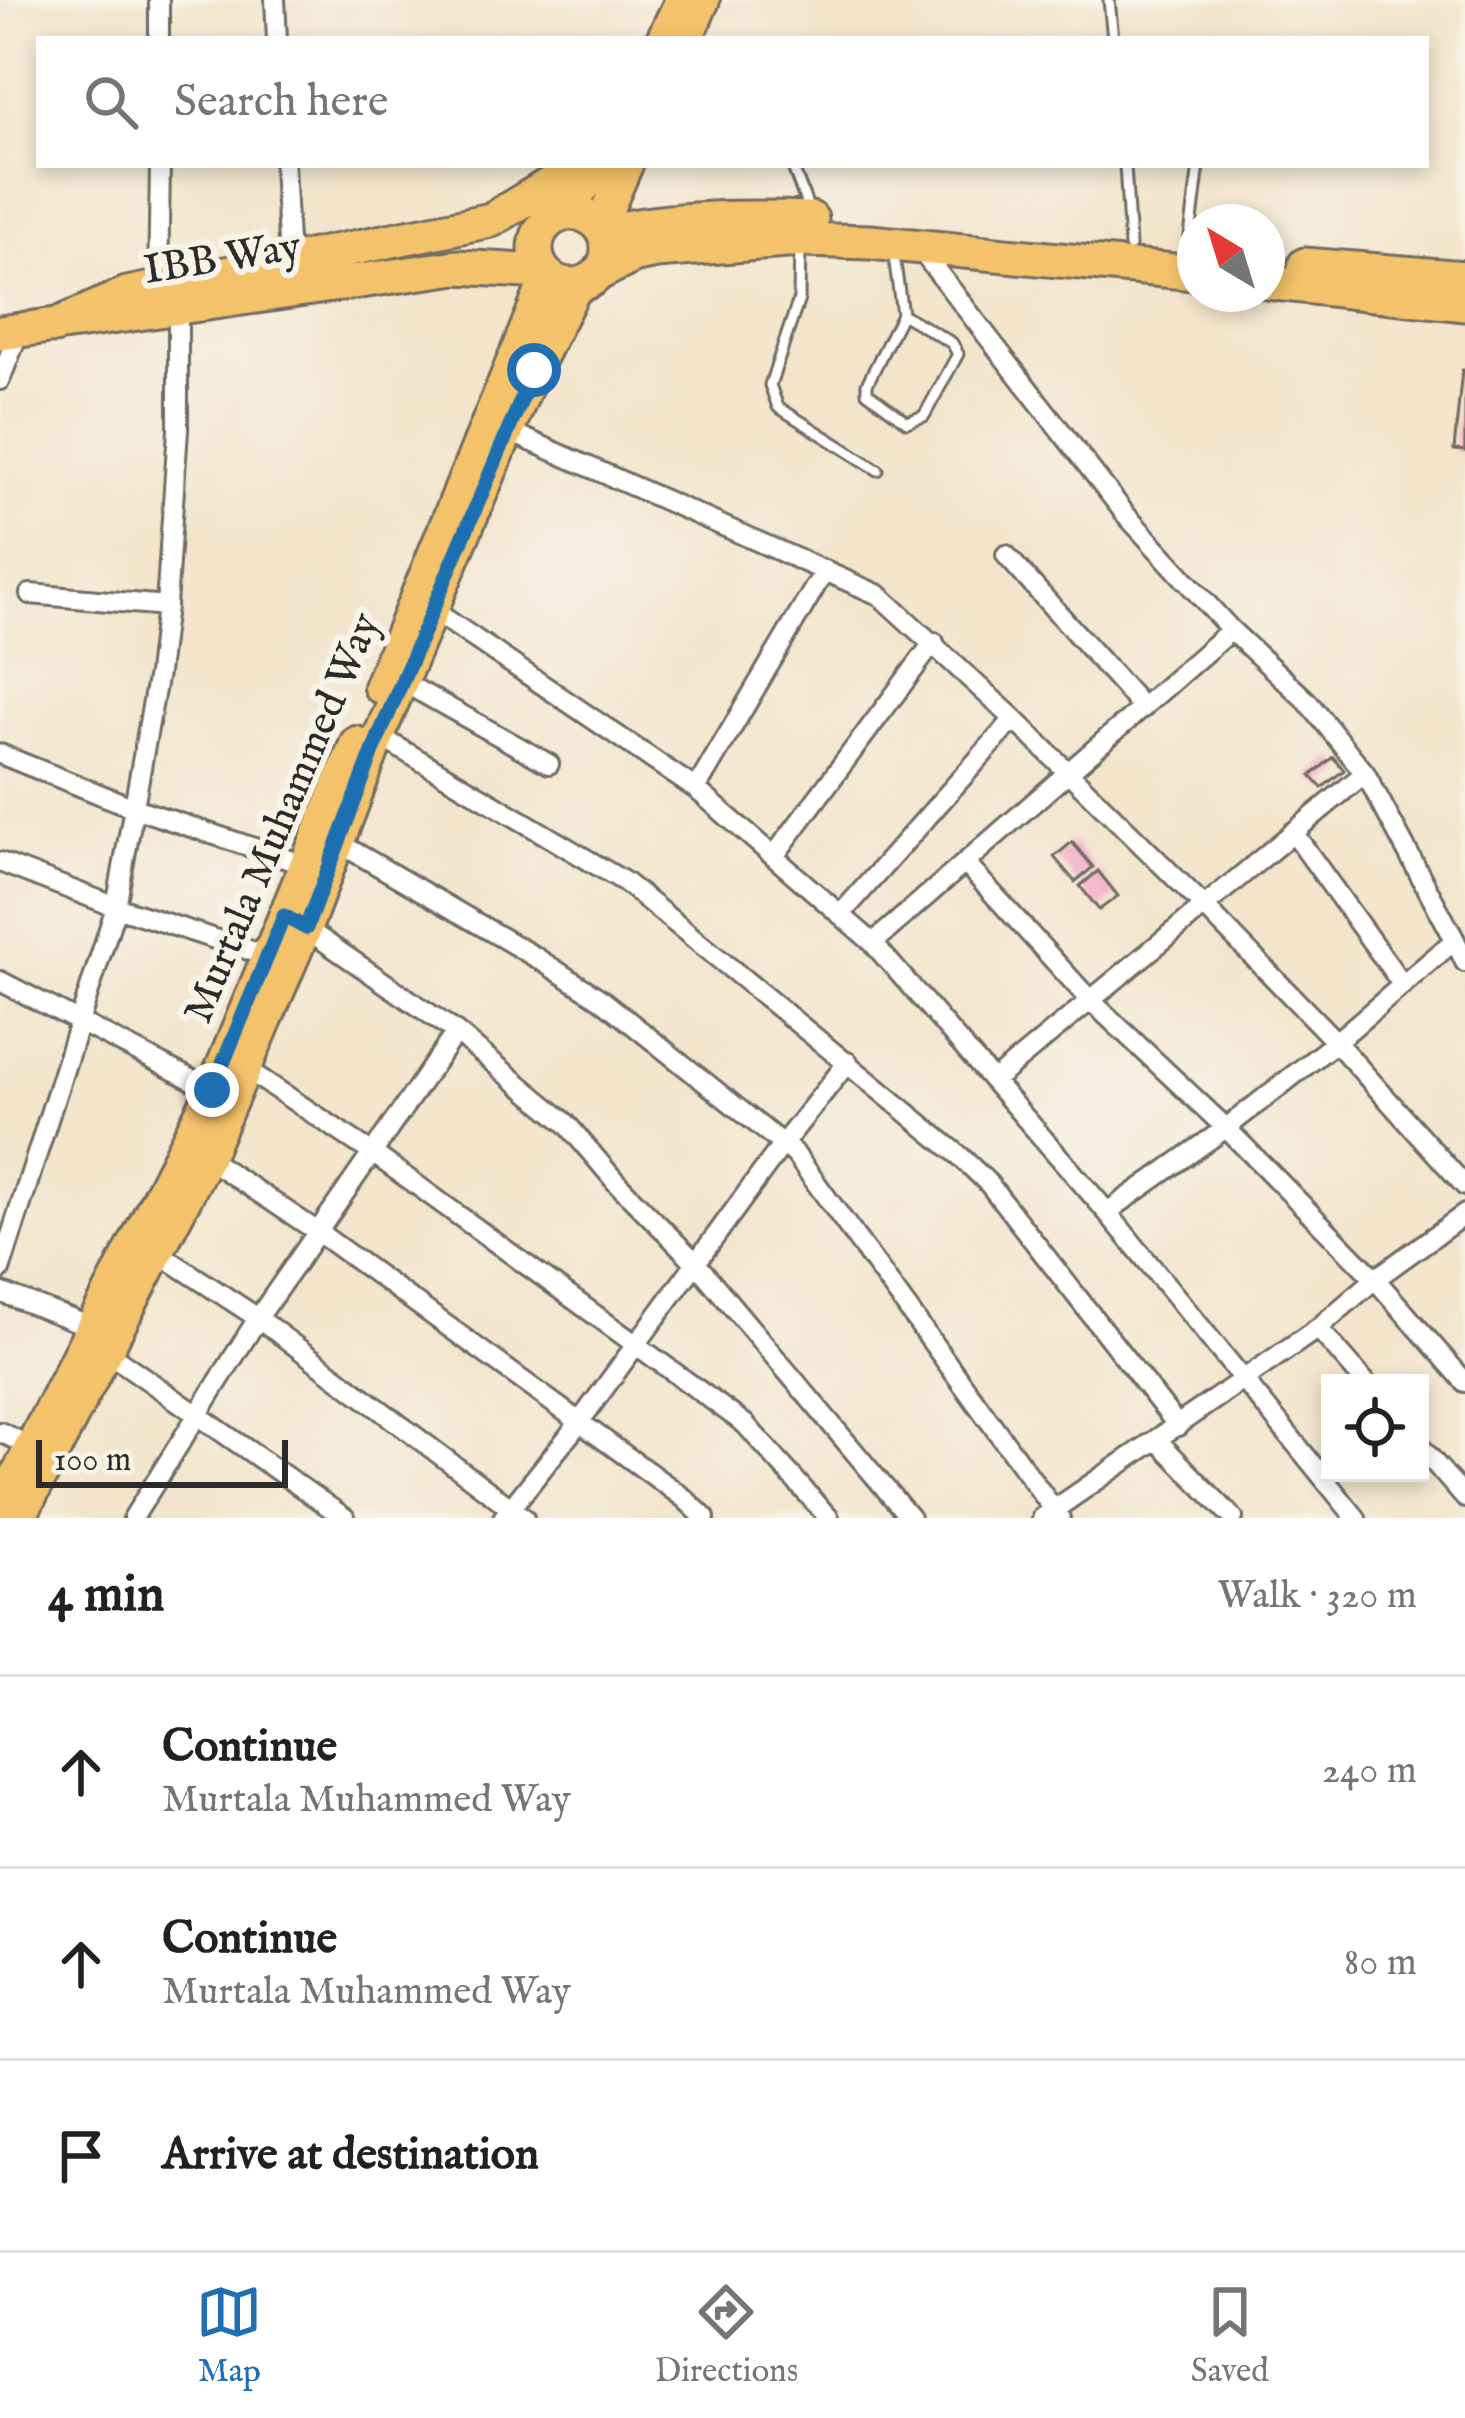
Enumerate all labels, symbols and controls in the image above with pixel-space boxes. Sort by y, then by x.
search box [36,36,1429,168]
icon: search [78,69,144,135]
text: Search here [174,74,388,131]
north arrow [1177,204,1285,312]
street label: IBB Way [140,221,305,298]
route start [507,343,561,397]
street label: Murtala Muhammed Way [173,605,394,1031]
route end [185,1063,239,1117]
map controls [1321,1374,1429,1482]
button: locate [1321,1374,1429,1482]
scale bar [36,1434,288,1487]
text: 100 m [54,1440,131,1482]
text: 4 min [48,1564,164,1629]
text: Walk · 320 m [1218,1572,1417,1621]
text: Continue [162,1719,337,1776]
icon: ahead [48,1739,114,1805]
text: 240 m [1322,1747,1417,1796]
text: Murtala Muhammed Way [162,1776,571,1825]
text: Continue [162,1911,337,1968]
icon: ahead [48,1931,114,1997]
text: 80 m [1344,1939,1417,1988]
text: Murtala Muhammed Way [162,1968,571,2017]
icon: arrive [48,2123,114,2189]
text: Arrive at destination [162,2127,539,2184]
tab: Map [196,2279,262,2393]
tab: Directions [655,2279,798,2393]
tab: Saved [1191,2279,1269,2393]

